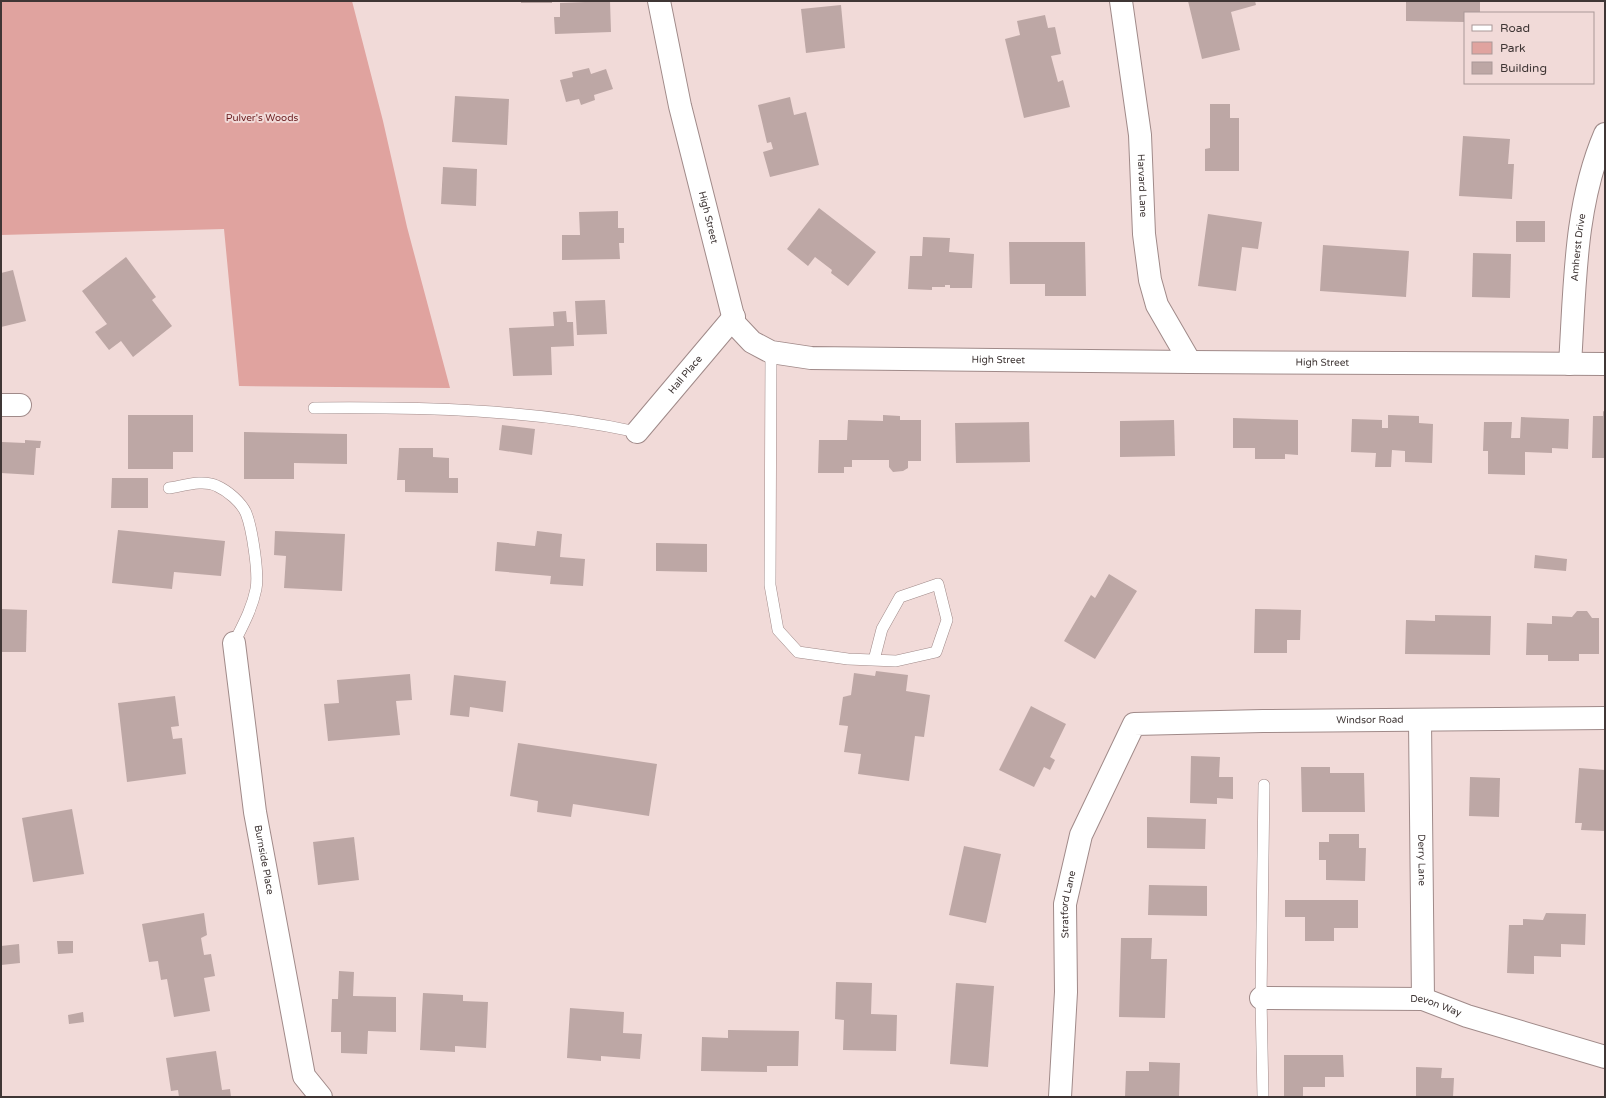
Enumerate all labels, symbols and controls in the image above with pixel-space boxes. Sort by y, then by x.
legend [1464,12,1594,84]
text: Road [1500,21,1530,35]
text: Park [1500,41,1526,55]
text: Building [1500,61,1547,75]
park label: Pulver's Woods [226,112,298,124]
street label: Harvard Lane [1135,154,1149,218]
street label: High Street [696,190,721,245]
street label: Amherst Drive [1569,212,1588,282]
street label: Hall Place [666,353,705,396]
street label: High Street [972,354,1025,366]
street label: High Street [1296,357,1349,369]
street label: Windsor Road [1336,714,1404,726]
street label: Burnside Place [252,824,276,896]
street label: Derry Lane [1415,834,1428,886]
street label: Stratford Lane [1059,869,1079,938]
street label: Devon Way [1410,993,1464,1020]

